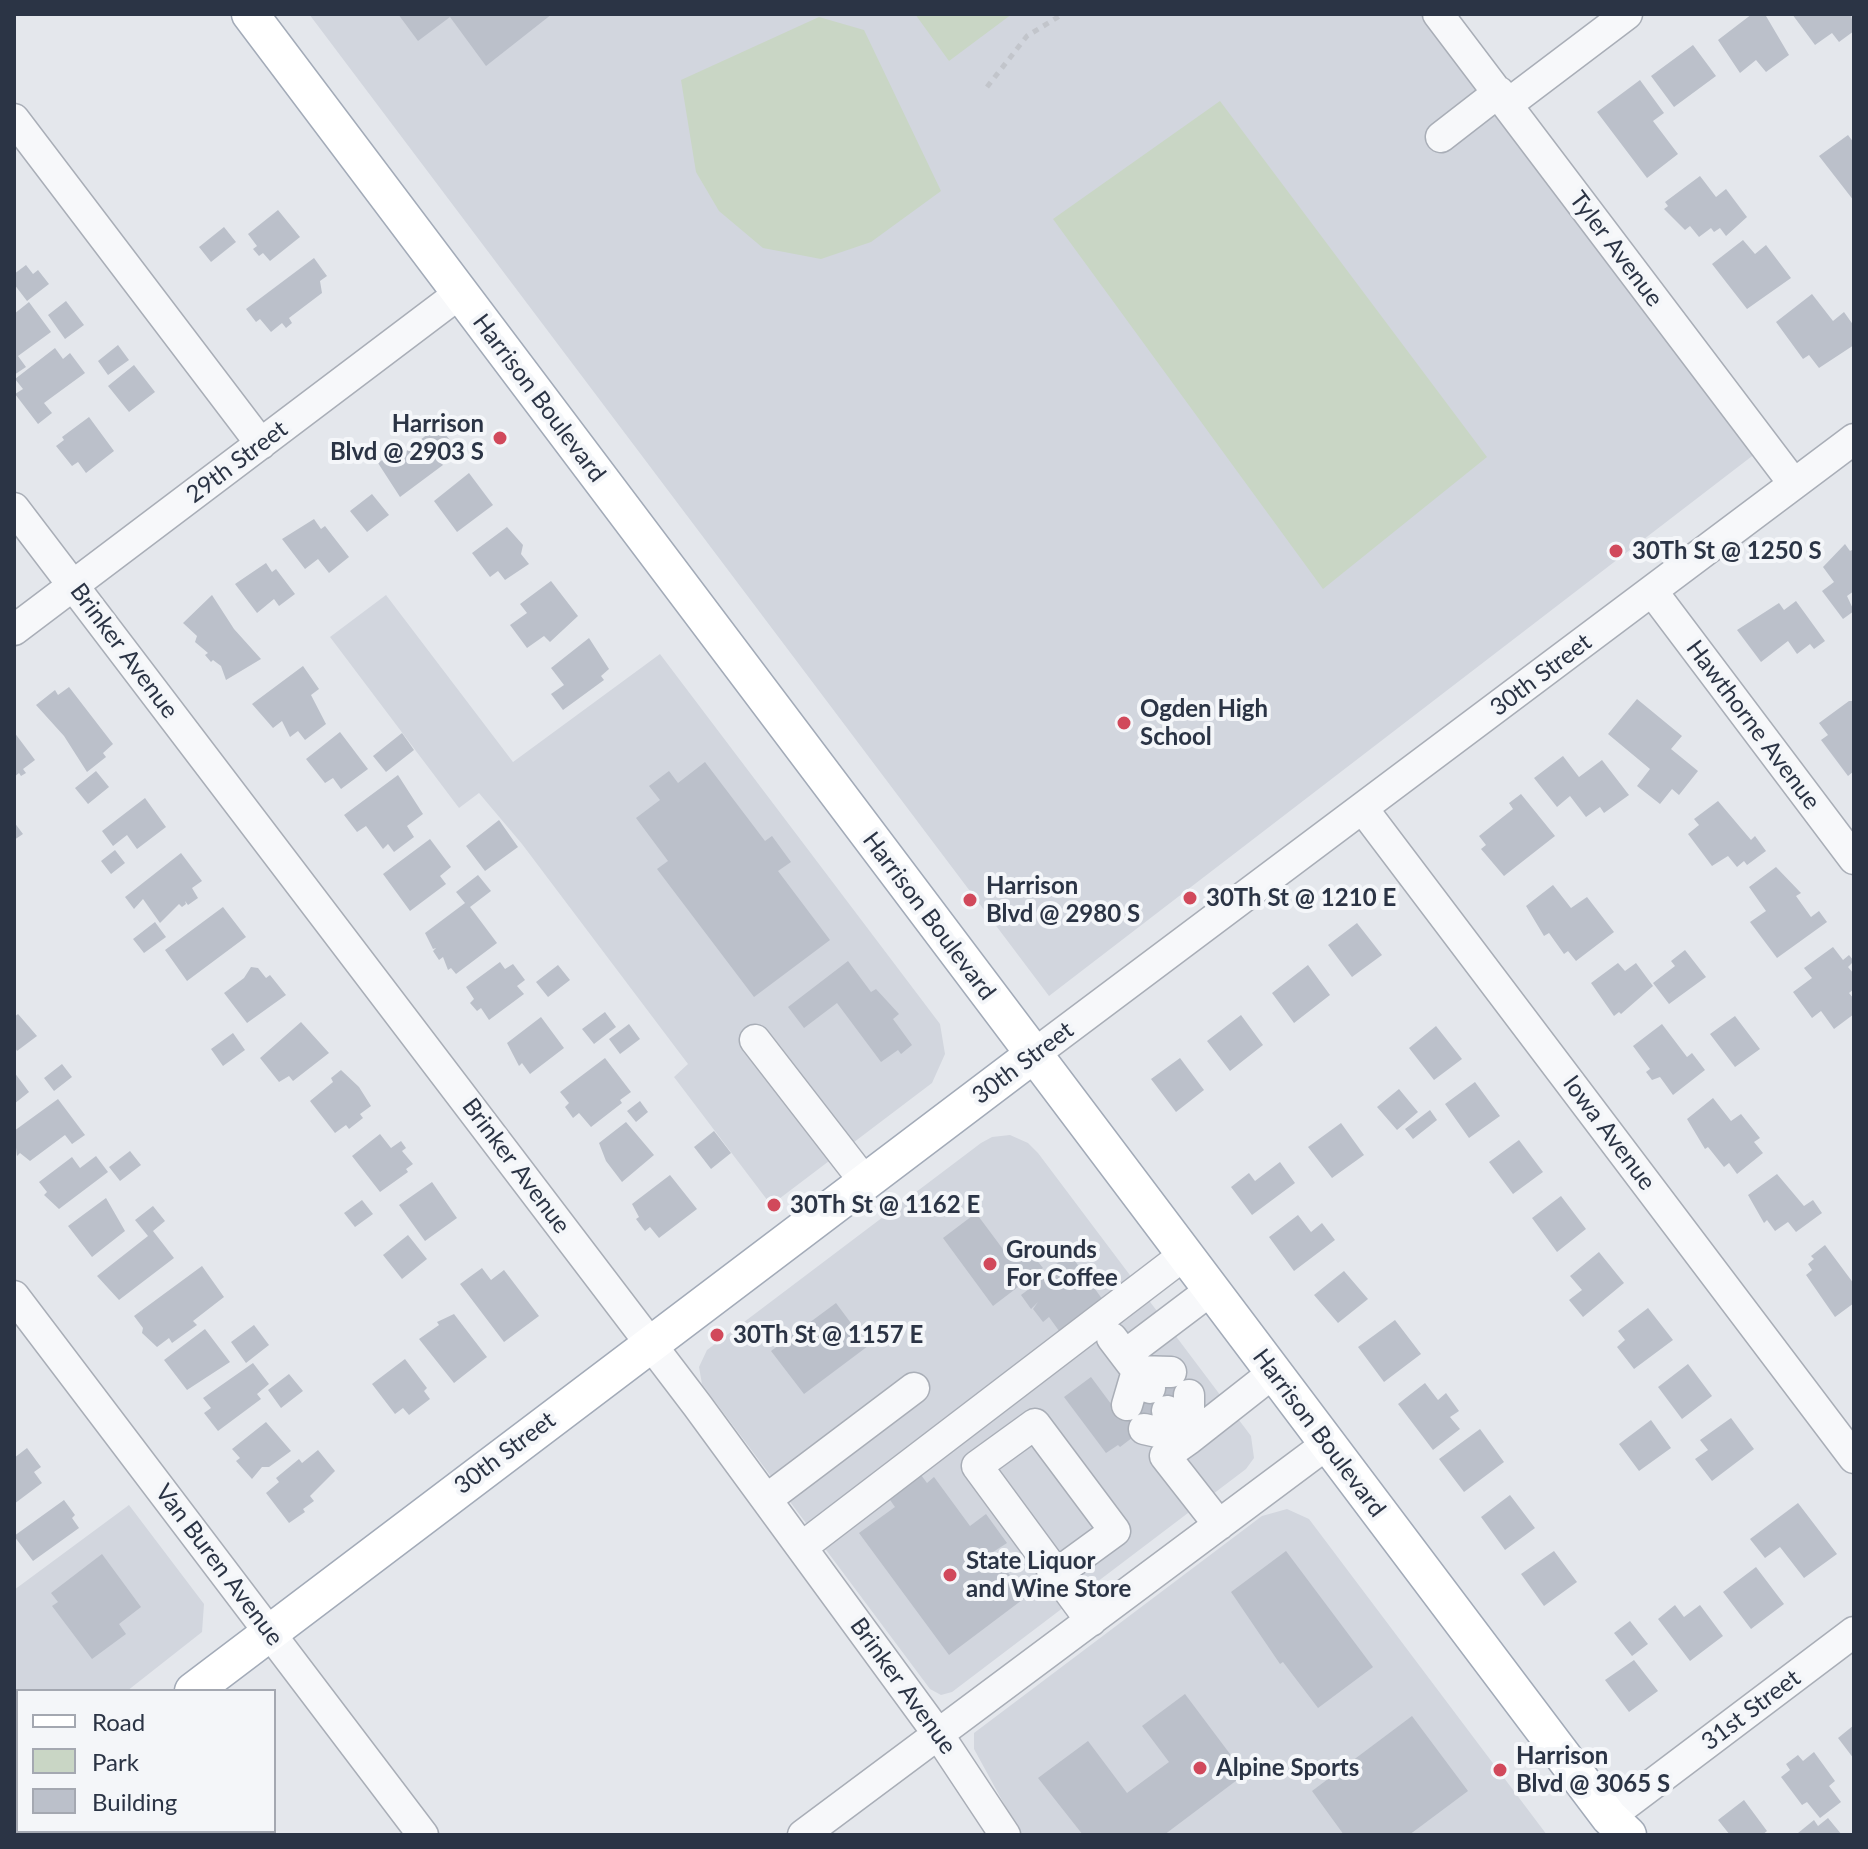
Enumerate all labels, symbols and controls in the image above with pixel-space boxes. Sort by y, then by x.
street label: Tyler Avenue [1563,186,1669,312]
street label: Harrison Boulevard [466,308,612,488]
place label: Harrison Blvd @ 2903 S [330,410,484,466]
street label: 29th Street [181,415,293,509]
marker: Harrison Blvd @ 2903 S [491,429,509,447]
place label: 30Th St @ 1250 S [1632,537,1822,565]
marker: 30Th St @ 1250 S [1607,542,1625,560]
street label: Brinker Avenue [64,578,184,724]
street label: 30th Street [1485,628,1597,722]
street label: Hawthorne Avenue [1680,635,1826,815]
place label: Ogden High School [1140,695,1268,751]
marker: Ogden High School [1115,714,1133,732]
street label: Harrison Boulevard [856,826,1002,1006]
place label: Harrison Blvd @ 2980 S [986,872,1140,928]
place label: 30Th St @ 1210 E [1206,884,1396,912]
marker: 30Th St @ 1210 E [1181,889,1199,907]
marker: Harrison Blvd @ 2980 S [961,891,979,909]
street label: 30th Street [967,1016,1079,1110]
street label: Iowa Avenue [1557,1070,1661,1196]
street label: Brinker Avenue [456,1093,576,1239]
place label: 30Th St @ 1162 E [790,1191,980,1219]
marker: 30Th St @ 1162 E [765,1196,783,1214]
place label: Grounds For Coffee [1006,1236,1118,1292]
marker: Grounds For Coffee [981,1255,999,1273]
place label: 30Th St @ 1157 E [733,1321,923,1349]
marker: 30Th St @ 1157 E [708,1326,726,1344]
street label: Harrison Boulevard [1246,1343,1392,1523]
street label: 30th Street [449,1406,561,1500]
street label: Van Buren Avenue [149,1479,289,1651]
place label: State Liquor and Wine Store [966,1547,1131,1603]
marker: State Liquor and Wine Store [941,1566,959,1584]
street label: Brinker Avenue [844,1612,962,1760]
street label: 31st Street [1696,1664,1806,1756]
legend [16,1689,276,1833]
text: Road [92,1707,145,1736]
place label: Harrison Blvd @ 3065 S [1516,1742,1670,1798]
text: Park [92,1747,139,1776]
place label: Alpine Sports [1216,1754,1359,1782]
marker: Alpine Sports [1191,1759,1209,1777]
marker: Harrison Blvd @ 3065 S [1491,1761,1509,1779]
text: Building [92,1787,177,1816]

